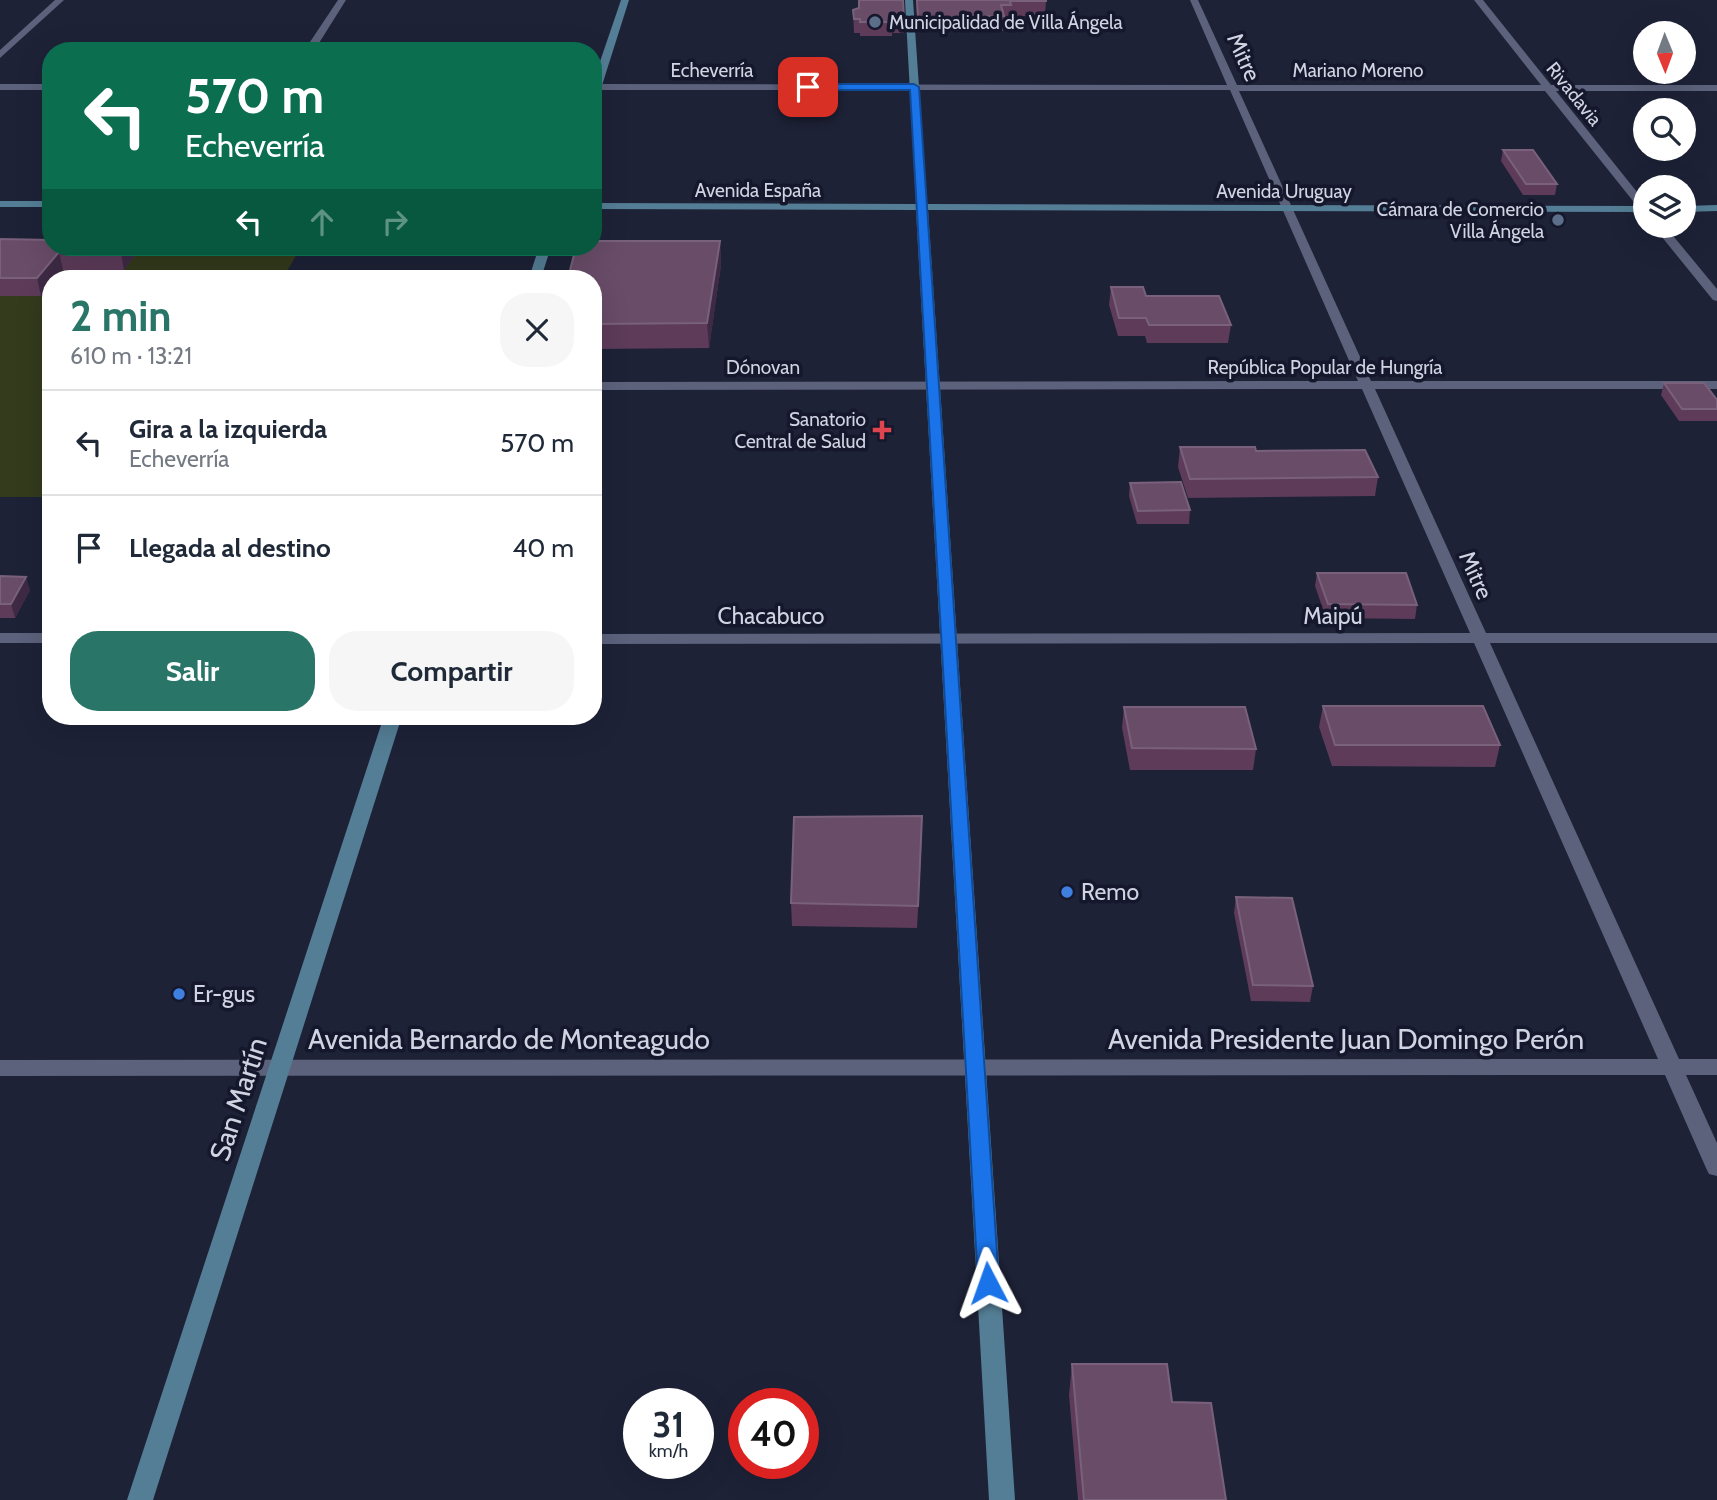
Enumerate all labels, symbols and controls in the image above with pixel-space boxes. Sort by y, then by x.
place label: Municipalidad de Villa Ángela [889,10,1123,34]
marker: Municipalidad de Villa Ángela [867,14,883,30]
north arrow [1633,21,1696,84]
map controls [1633,21,1696,238]
street label: Mitre [1221,29,1267,86]
pin [778,57,838,117]
street label: Rivadavia [1541,57,1607,131]
street label: Echeverría [671,59,753,82]
street label: Mariano Moreno [1292,59,1424,82]
text: 570 m [185,66,324,125]
icon: arrive [789,68,827,106]
icon: left [70,70,161,161]
button: search [1633,98,1696,161]
text: Echeverría [185,126,325,165]
button: layers [1633,175,1696,238]
street label: Avenida España [695,179,821,202]
street label: Avenida Uruguay [1216,180,1352,203]
place label: Cámara de Comercio Villa Ángela [1376,198,1544,243]
icon: left [230,203,268,241]
icon: ahead [303,203,341,241]
icon: right [376,203,414,241]
marker: Cámara de Comercio Villa Ángela [1550,212,1566,228]
text: 2 min [70,290,171,342]
button: close [500,293,574,367]
text: 610 m · 13:21 [70,342,192,370]
street label: Dónovan [726,356,800,379]
street label: República Popular de Hungría [1208,356,1442,379]
place label: Sanatorio Central de Salud [734,408,866,453]
text: Gira a la izquierda [129,413,327,445]
marker: Sanatorio Central de Salud [872,420,892,440]
icon: left [70,424,108,462]
text: 570 m [500,427,574,459]
text: Echeverría [129,445,229,473]
icon: arrive [70,529,108,567]
text: Llegada al destino [129,532,331,564]
text: 40 m [512,532,574,564]
street label: Mitre [1453,547,1499,604]
street label: Chacabuco [718,602,824,630]
street label: Maipú [1303,602,1363,630]
button: Salir [70,631,315,711]
button: Compartir [329,631,574,711]
place label: Remo [1081,878,1139,906]
marker: Remo [1059,884,1075,900]
place label: Er-gus [193,980,255,1008]
marker: Er-gus [171,986,187,1002]
street label: Avenida Bernardo de Monteagudo [308,1022,710,1056]
street label: Avenida Presidente Juan Domingo Perón [1108,1022,1584,1056]
street label: San Martín [202,1033,274,1165]
position arrow [951,1246,1025,1320]
speed limit sign: 40 [728,1388,819,1479]
text: 31 [653,1403,684,1446]
text: km/h [649,1440,688,1462]

